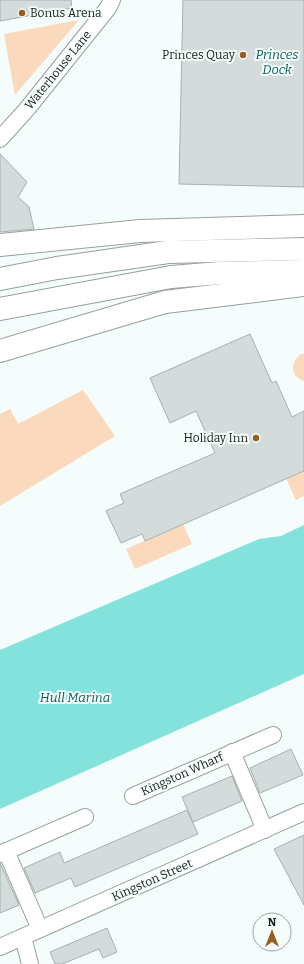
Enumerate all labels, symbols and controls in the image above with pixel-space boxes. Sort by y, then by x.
place label: Bonus Arena [30,6,102,20]
marker: Bonus Arena [17,8,27,18]
street label: Waterhouse Lane [22,28,94,112]
water label: Princes Dock [255,47,299,77]
place label: Princes Quay [162,48,236,62]
marker: Princes Quay [238,50,248,60]
place label: Holiday Inn [183,431,248,445]
marker: Holiday Inn [251,433,261,443]
water label: Hull Marina [40,690,110,705]
street label: Kingston Wharf [139,749,226,798]
street label: Kingston Street [110,856,195,904]
north arrow [252,912,292,952]
text: N [268,916,277,929]

